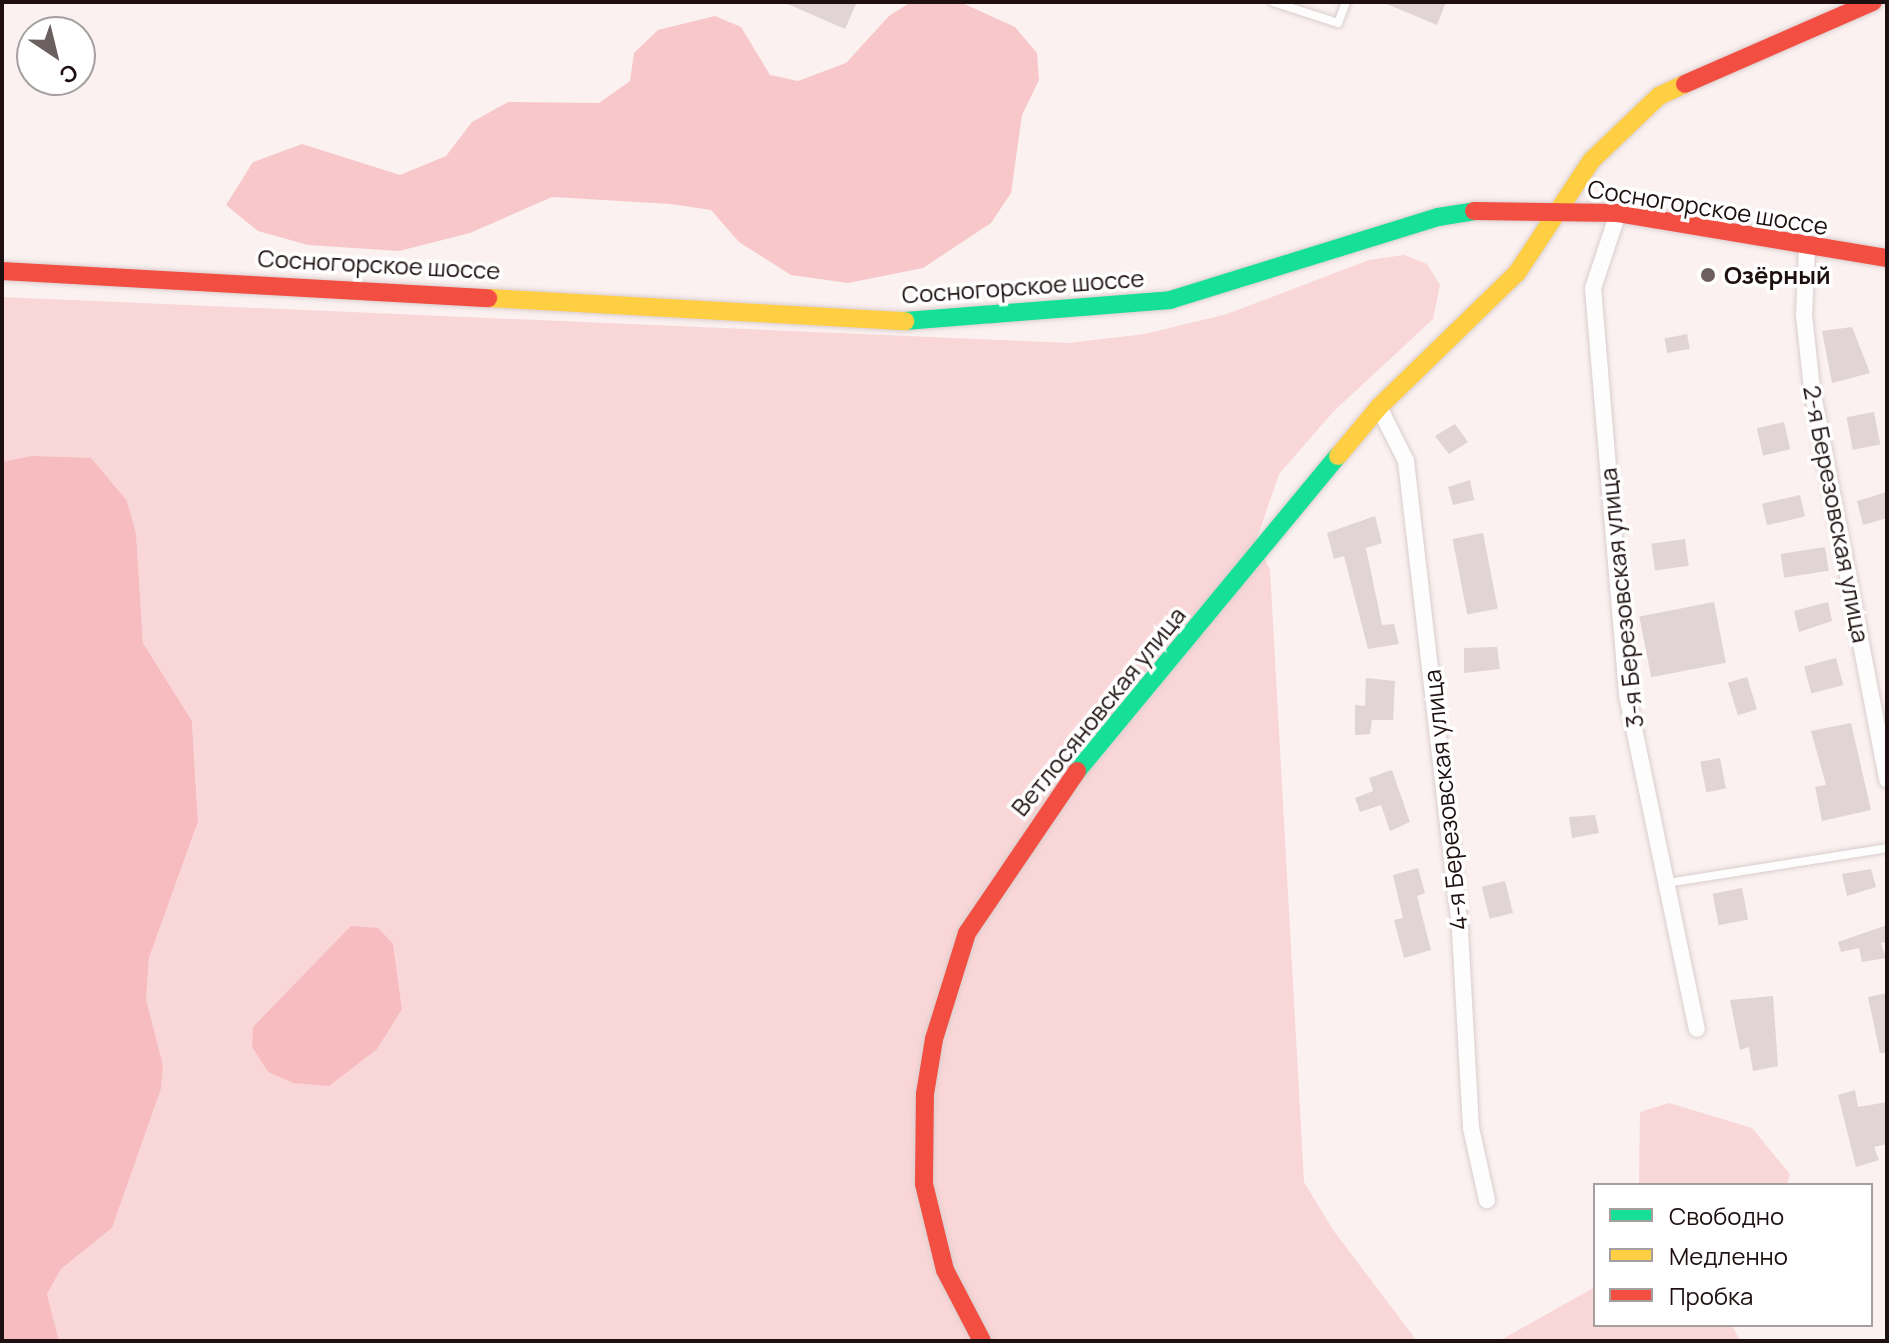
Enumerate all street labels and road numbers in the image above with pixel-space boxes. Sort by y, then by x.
street label: Сосногорское шоссе [1586,174,1830,240]
street label: Сосногорское шоссе [257,243,501,285]
street label: Сосногорское шоссе [901,263,1145,309]
street label: 2-я Березовская улица [1798,383,1876,645]
street label: 3-я Березовская улица [1593,467,1649,729]
street label: Ветлосяновская улица [1005,601,1191,821]
street label: 4-я Березовская улица [1417,668,1473,932]

